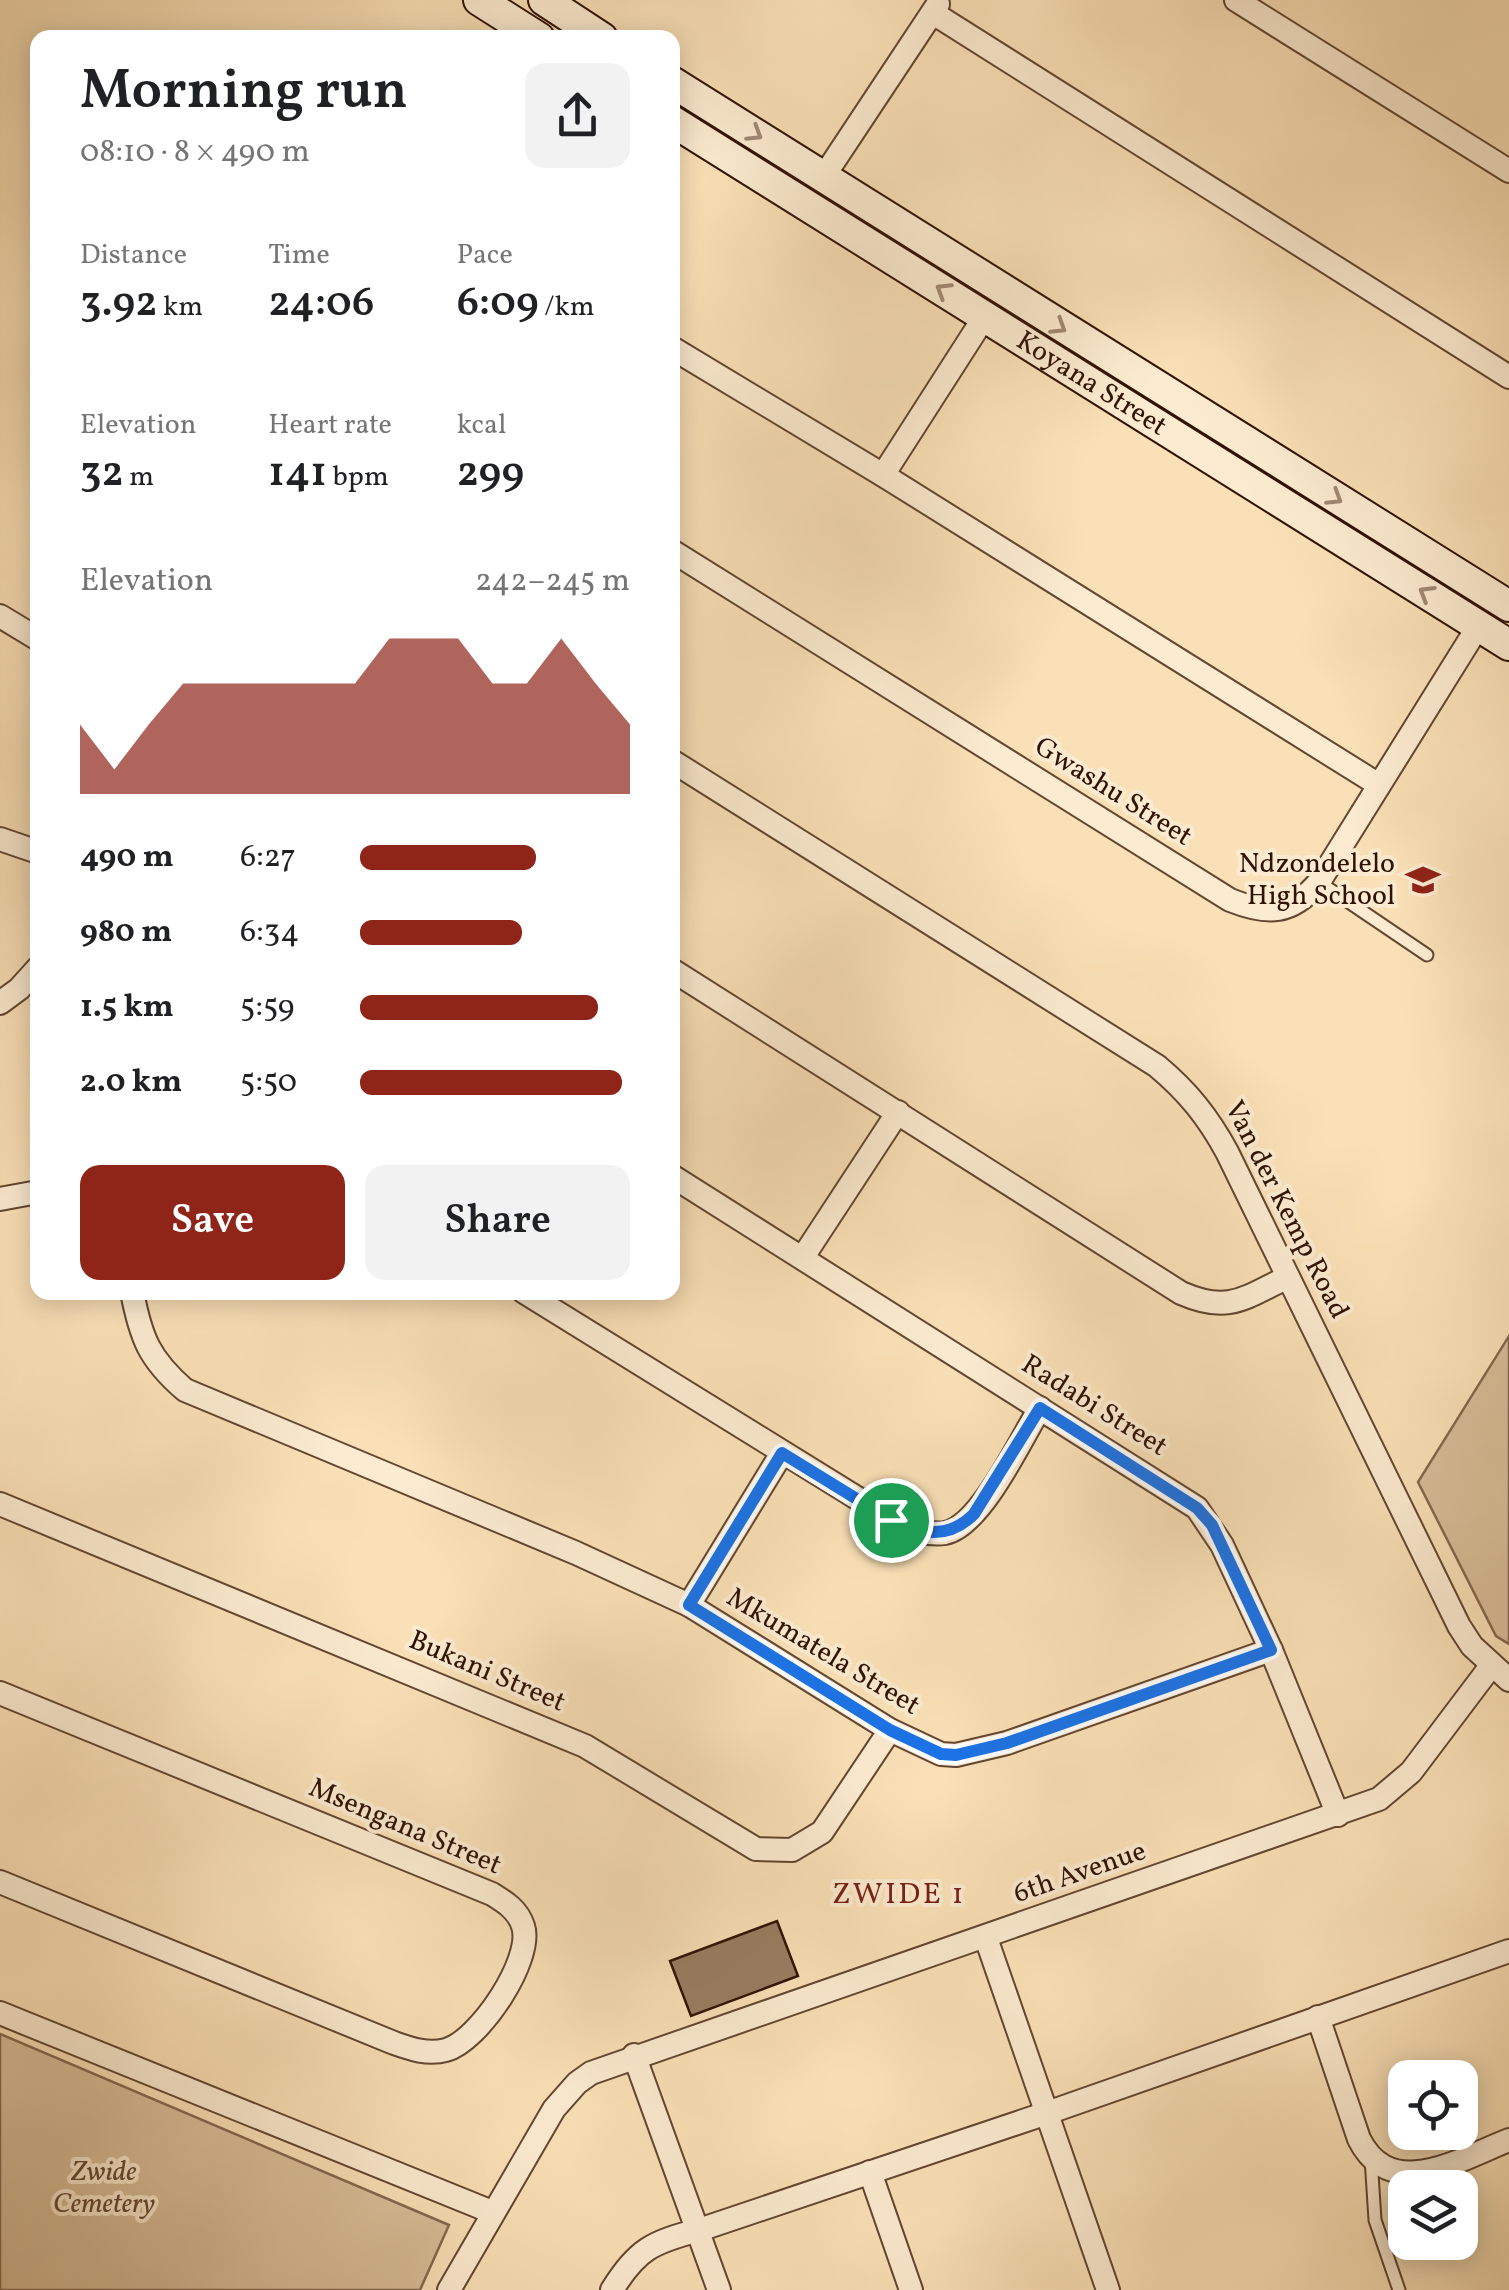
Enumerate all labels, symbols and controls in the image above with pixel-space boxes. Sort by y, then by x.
text: Morning run [80,55,408,131]
button: share [525,63,630,168]
one-way arrow [744,122,762,141]
text: 08:10 · 8 × 490 m [80,131,310,175]
text: Distance [80,236,187,275]
text: Time [268,236,330,275]
text: Pace [457,236,513,275]
text: 3.92 [80,275,157,334]
text: 24:06 [268,275,374,334]
text: 6:09 [457,275,539,334]
one-way arrow [936,283,954,302]
text: km [157,288,203,327]
text: /km [539,288,595,327]
one-way arrow [1048,314,1066,333]
street label: Koyana Street [1009,322,1175,446]
text: Elevation [80,406,196,445]
text: Heart rate [268,406,392,445]
text: kcal [457,406,506,445]
text: 32 [80,445,124,504]
text: 141 [268,445,327,504]
text: 299 [457,445,524,504]
text: m [124,458,154,497]
text: bpm [327,458,389,497]
one-way arrow [1324,486,1342,505]
text: Elevation [80,560,213,604]
text: 242–245 m [475,560,630,604]
one-way arrow [1419,586,1437,605]
street label: Gwashu Street [1027,728,1199,856]
text: 490 m [80,836,174,880]
text: 6:27 [240,836,296,880]
place label: Ndzondelelo High School [1239,845,1395,916]
school or university icon: Ndzondelelo High School [1404,861,1442,899]
text: 980 m [80,911,172,955]
text: 6:34 [240,911,299,955]
text: 1.5 km [80,986,174,1030]
text: 5:59 [240,986,294,1030]
text: 2.0 km [80,1061,182,1105]
text: 5:50 [240,1061,297,1105]
street label: Van der Kemp Road [1214,1094,1358,1326]
button: Save [80,1165,345,1280]
button: Share [365,1165,630,1280]
street label: Radabi Street [1013,1346,1175,1466]
pin [849,1478,934,1563]
icon: arrive [864,1493,919,1548]
street label: Mkumatela Street [719,1579,927,1725]
street label: Bukani Street [403,1622,571,1722]
street label: Msengana Street [303,1769,507,1885]
street label: 6th Avenue [1008,1832,1152,1914]
district label: ZWIDE 1 [832,1874,966,1916]
map controls [1388,2060,1478,2260]
button: locate [1388,2060,1478,2150]
park label: Zwide Cemetery [53,2153,155,2224]
button: layers [1388,2170,1478,2260]

